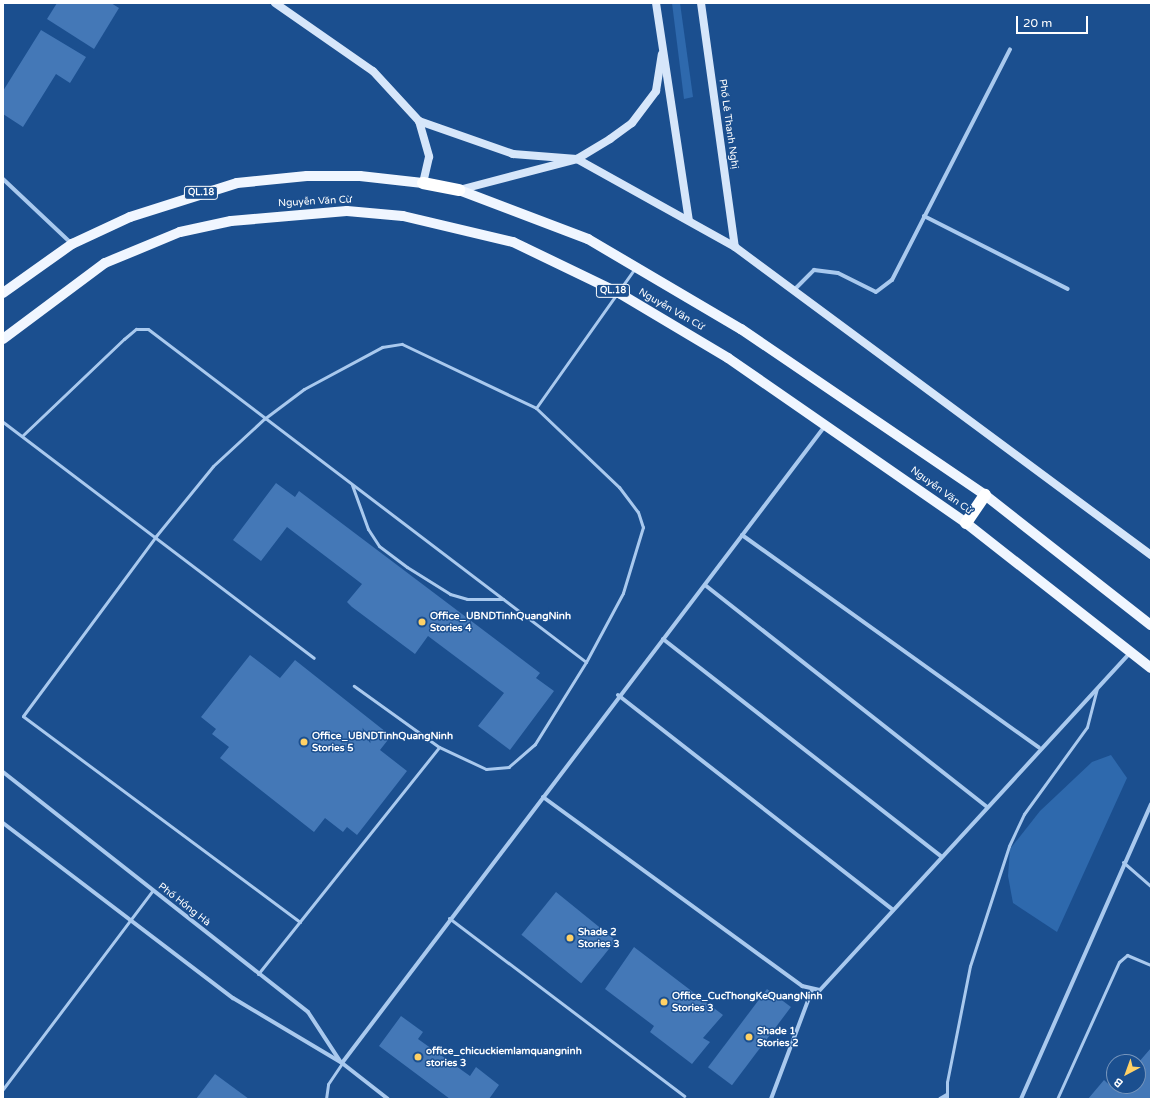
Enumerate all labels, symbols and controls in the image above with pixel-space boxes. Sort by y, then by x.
scale bar [1018,8,1090,34]
text: 20 m [1023,16,1052,30]
street label: Phố Lê Thanh Nghị [716,78,740,170]
road number: QL.18 [183,186,219,200]
street label: Nguyễn Văn Cừ [278,194,352,210]
road number: QL.18 [595,284,631,298]
street label: Nguyễn Văn Cừ [636,286,706,334]
street label: Nguyễn Văn Cừ [908,464,974,518]
place label: Office_UBNDTinhQuangNinh Stories 4 [430,610,571,634]
marker: Office_UBNDTinhQuangNinh Stories 4 [417,617,427,627]
place label: Office_UBNDTinhQuangNinh Stories 5 [312,730,453,754]
marker: Office_UBNDTinhQuangNinh Stories 5 [299,737,309,747]
street label: Phố Hồng Hà [155,881,213,929]
place label: Shade 2 Stories 3 [578,926,619,950]
marker: Shade 2 Stories 3 [565,933,575,943]
place label: Office_CucThongKeQuangNinh Stories 3 [672,990,823,1014]
marker: Office_CucThongKeQuangNinh Stories 3 [659,997,669,1007]
place label: Shade 1 Stories 2 [757,1025,798,1048]
marker: Shade 1 Stories 2 [744,1032,754,1042]
place label: office_chicuckiemlamquangninh stories 3 [426,1045,582,1068]
marker: office_chicuckiemlamquangninh stories 3 [413,1052,423,1062]
north arrow [1106,1054,1146,1094]
text: B [1111,1075,1126,1090]

